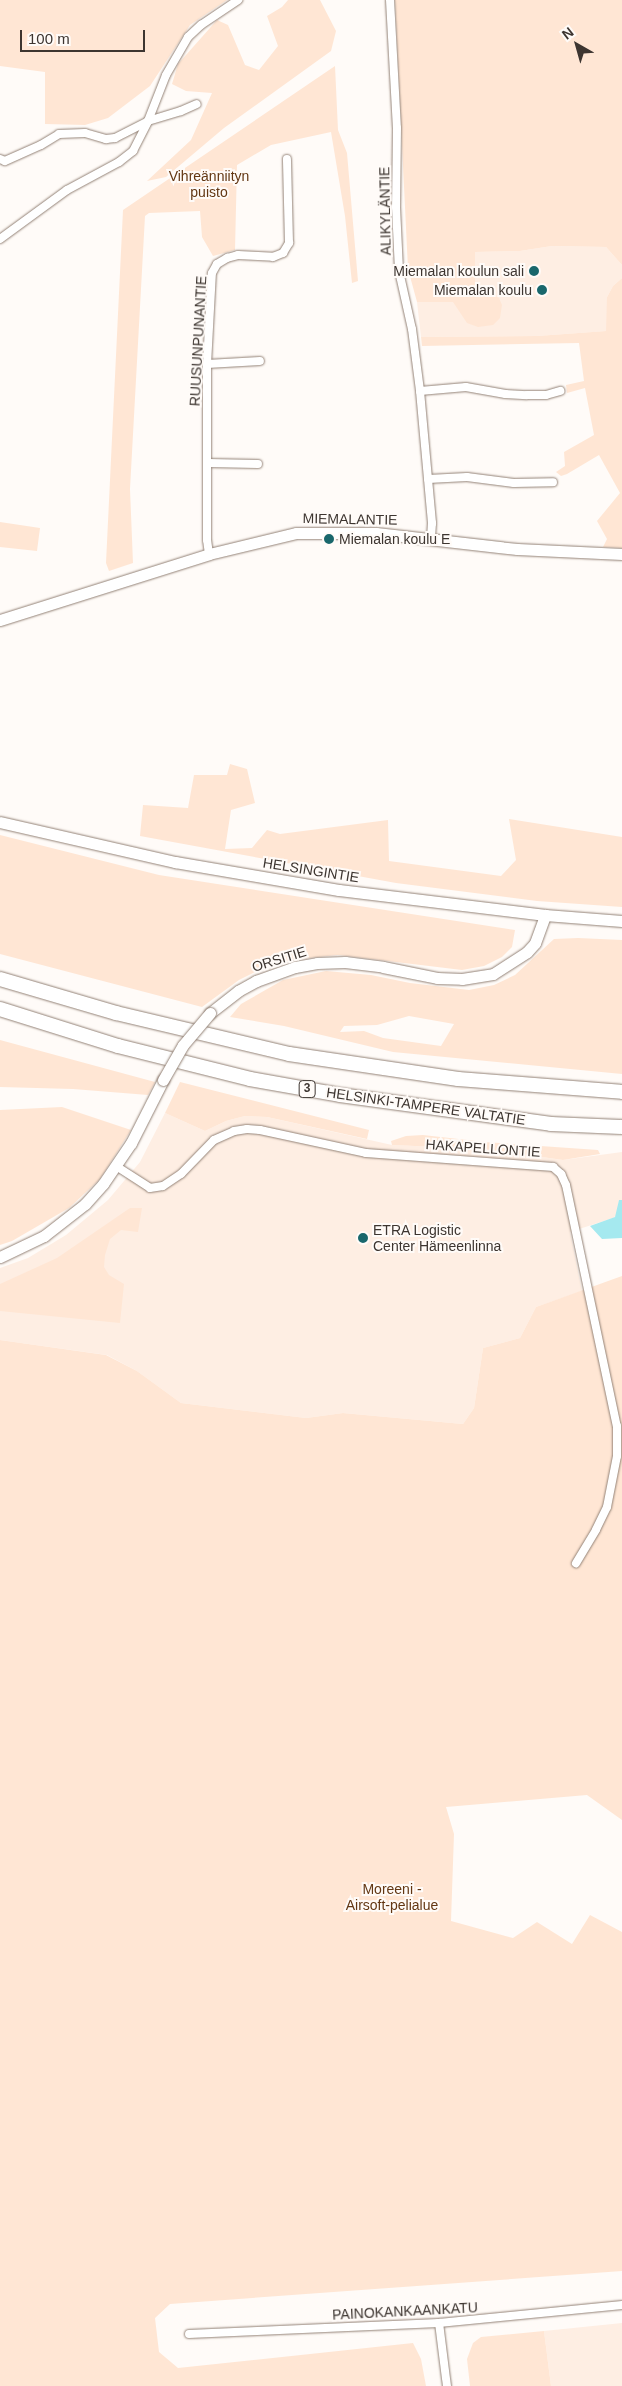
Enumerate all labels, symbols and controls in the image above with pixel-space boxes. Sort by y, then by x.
scale bar [22,20,148,52]
north arrow [552,20,602,70]
text: N [559,24,577,43]
text: 100 m [28,30,70,47]
street label: ALIKYLÄNTIE [376,167,394,255]
park label: Vihreänniityn puisto [169,168,249,200]
place label: Miemalan koulun sali [393,263,524,279]
marker: Miemalan koulun sali [528,265,540,277]
street label: RUUSUNPUNANTIE [186,275,210,407]
place label: Miemalan koulu [434,282,532,298]
marker: Miemalan koulu [536,284,548,296]
street label: MIEMALANTIE [302,510,398,528]
place label: Miemalan koulu E [339,531,450,547]
marker: Miemalan koulu E [323,533,335,545]
street label: HELSINGINTIE [262,854,360,886]
street label: ORSITIE [250,943,308,975]
road number: 3 [298,1080,316,1098]
street label: HELSINKI-TAMPERE VALTATIE [325,1084,527,1128]
street label: HAKAPELLONTIE [425,1136,541,1160]
place label: ETRA Logistic Center Hämeenlinna [373,1222,501,1254]
marker: ETRA Logistic Center Hämeenlinna [357,1232,369,1244]
park label: Moreeni - Airsoft-pelialue [346,1881,438,1914]
street label: PAINOKANKAANKATU [332,2299,478,2323]

